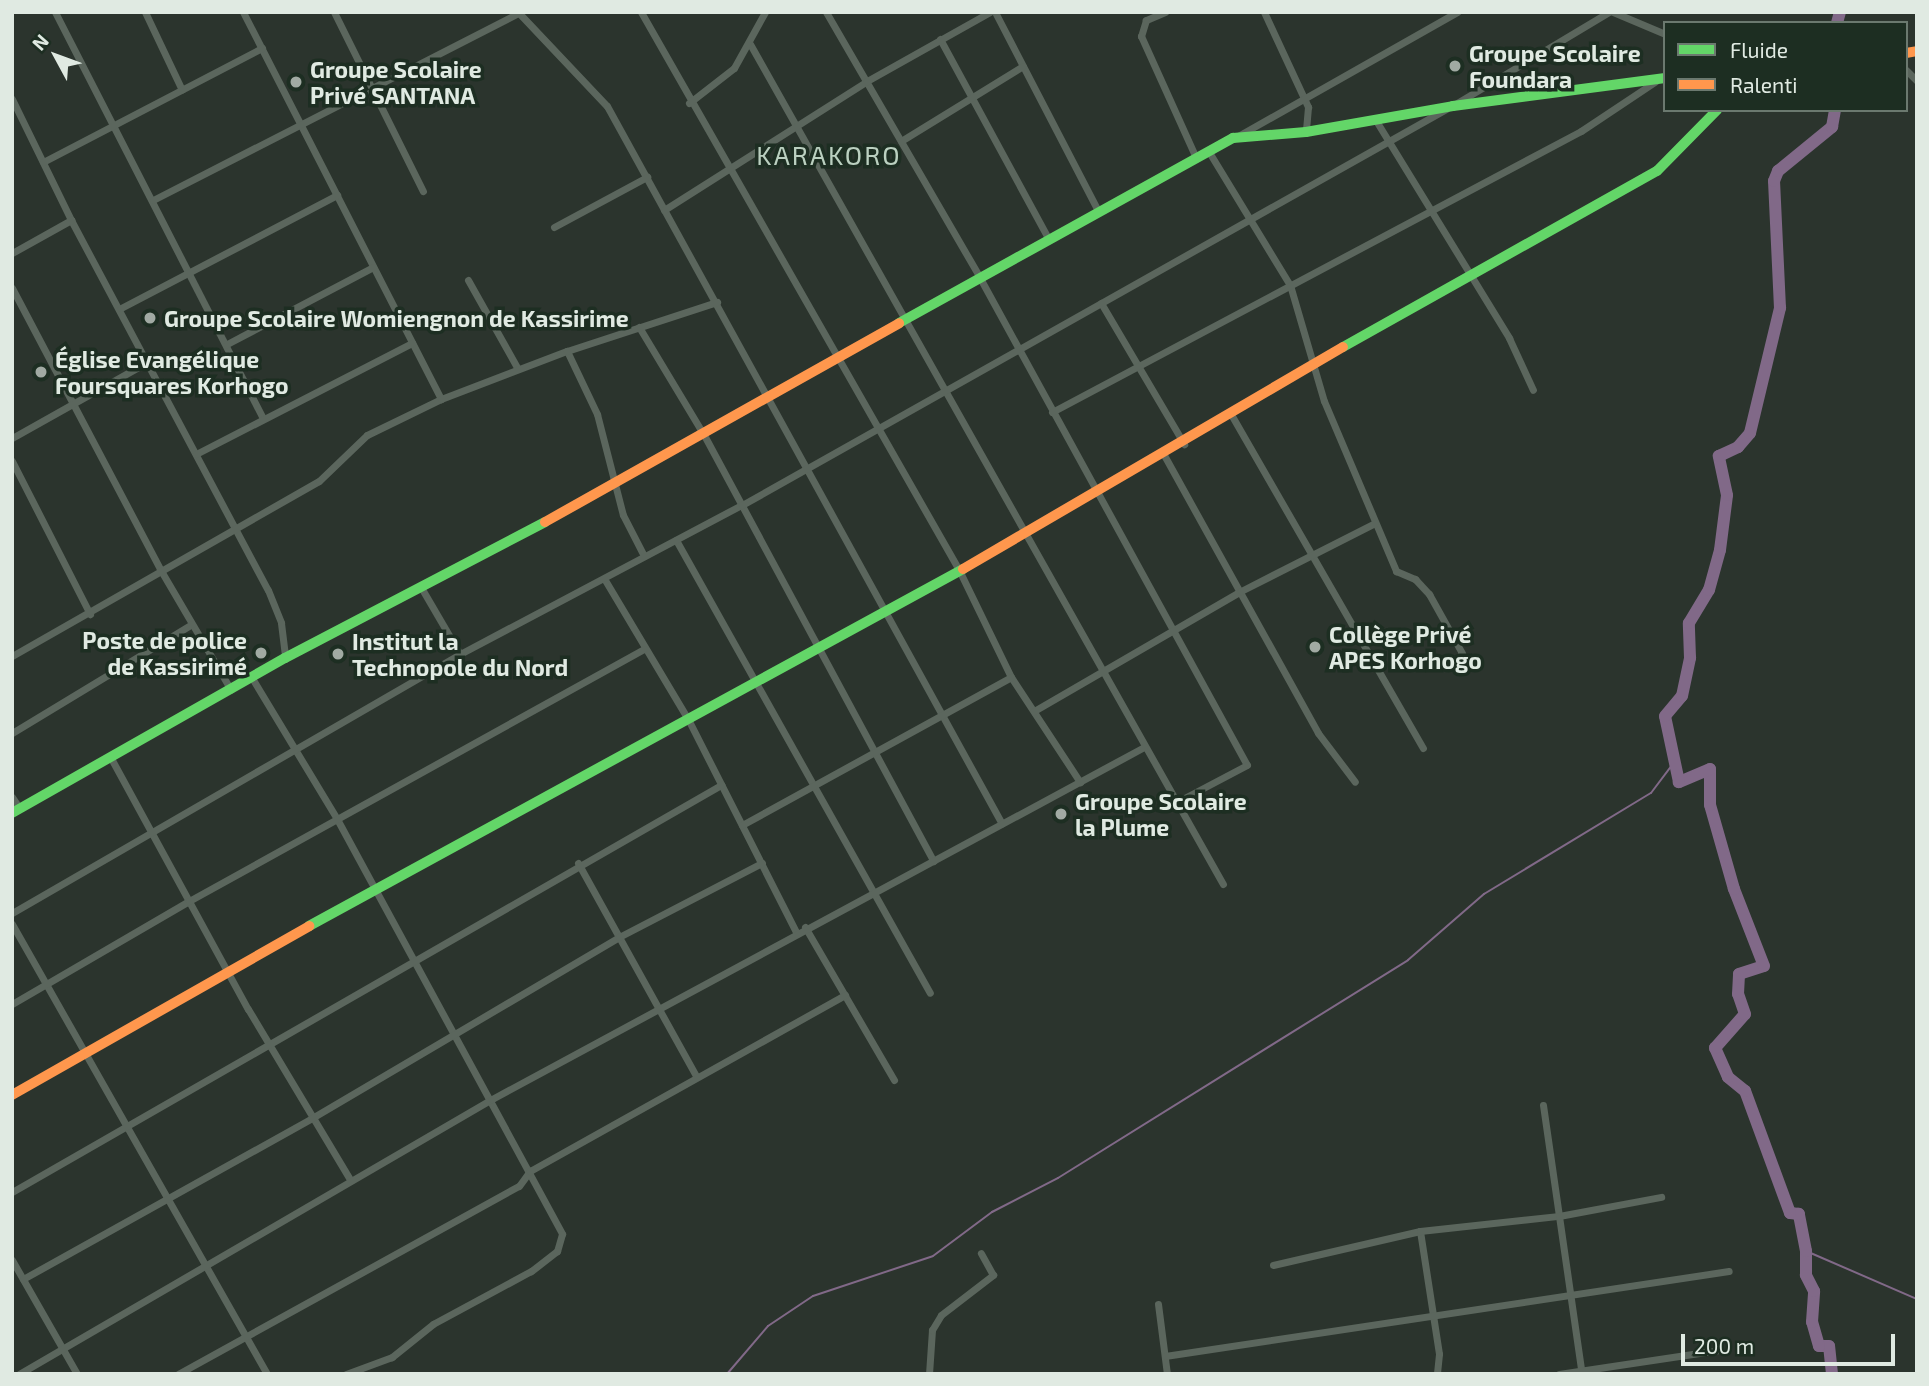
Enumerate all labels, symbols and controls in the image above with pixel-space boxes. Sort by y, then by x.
north arrow [21,21,91,91]
legend [1663,21,1908,112]
text: N [27,29,53,55]
text: Fluide [1730,37,1788,62]
place label: Groupe Scolaire Foundara [1469,39,1641,93]
place label: Groupe Scolaire Privé SANTANA [310,55,482,109]
marker: Groupe Scolaire Foundara [1447,58,1463,74]
text: Ralenti [1730,72,1797,97]
marker: Groupe Scolaire Privé SANTANA [288,74,304,90]
district label: KARAKORO [757,139,901,171]
place label: Groupe Scolaire Womiengnon de Kassirime [164,304,629,332]
marker: Groupe Scolaire Womiengnon de Kassirime [142,310,158,326]
place label: Église Evangélique Foursquares Korhogo [55,345,289,399]
marker: Église Evangélique Foursquares Korhogo [33,364,49,380]
place label: Collège Privé APES Korhogo [1329,620,1482,674]
place label: Poste de police de Kassirimé [82,626,247,680]
place label: Institut la Technopole du Nord [352,627,568,681]
marker: Collège Privé APES Korhogo [1307,639,1323,655]
marker: Poste de police de Kassirimé [253,645,269,661]
marker: Institut la Technopole du Nord [330,646,346,662]
place label: Groupe Scolaire la Plume [1075,787,1247,841]
marker: Groupe Scolaire la Plume [1053,806,1069,822]
scale bar [1684,1320,1898,1364]
text: 200 m [1694,1333,1754,1358]

